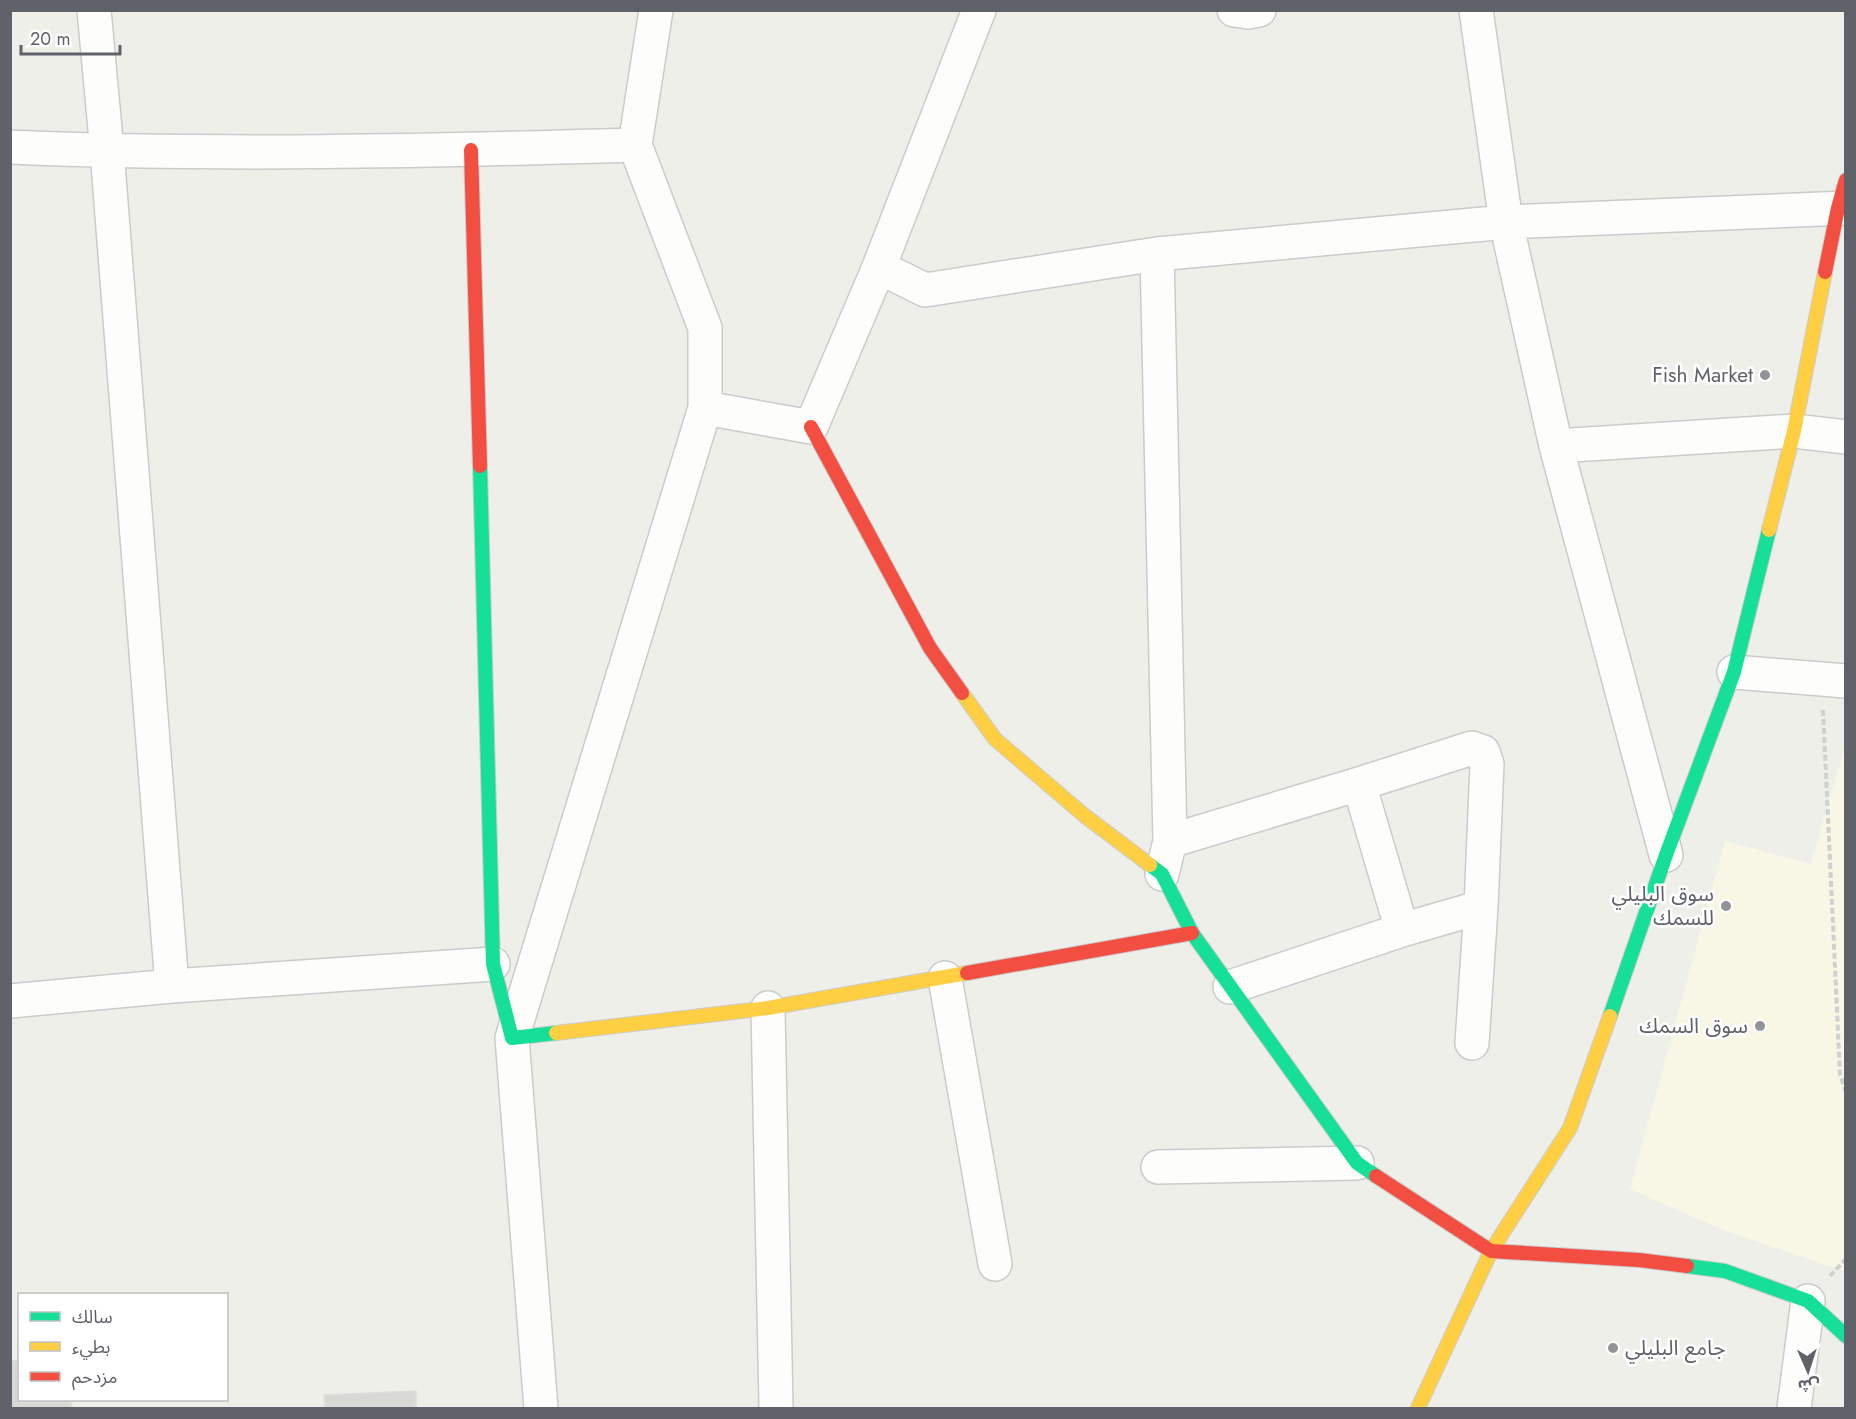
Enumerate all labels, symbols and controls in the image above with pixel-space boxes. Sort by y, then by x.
scale bar [21,18,120,56]
text: 20 m [30,26,70,52]
place label: Fish Market [1652,360,1753,390]
marker: Fish Market [1758,368,1772,382]
place label: سوق البليلي للسمك [1612,879,1714,933]
marker: سوق البليلي للسمك [1719,899,1733,913]
place label: سوق السمك [1639,1011,1748,1041]
marker: سوق السمك [1753,1019,1767,1033]
legend [18,1293,228,1401]
text: سالك [72,1304,113,1330]
place label: جامع البليلي [1625,1333,1726,1364]
text: بطيء [72,1334,110,1360]
marker: جامع البليلي [1606,1341,1620,1355]
north arrow [1778,1341,1838,1401]
text: مزدحم [72,1364,117,1390]
text: ش [1797,1373,1820,1398]

